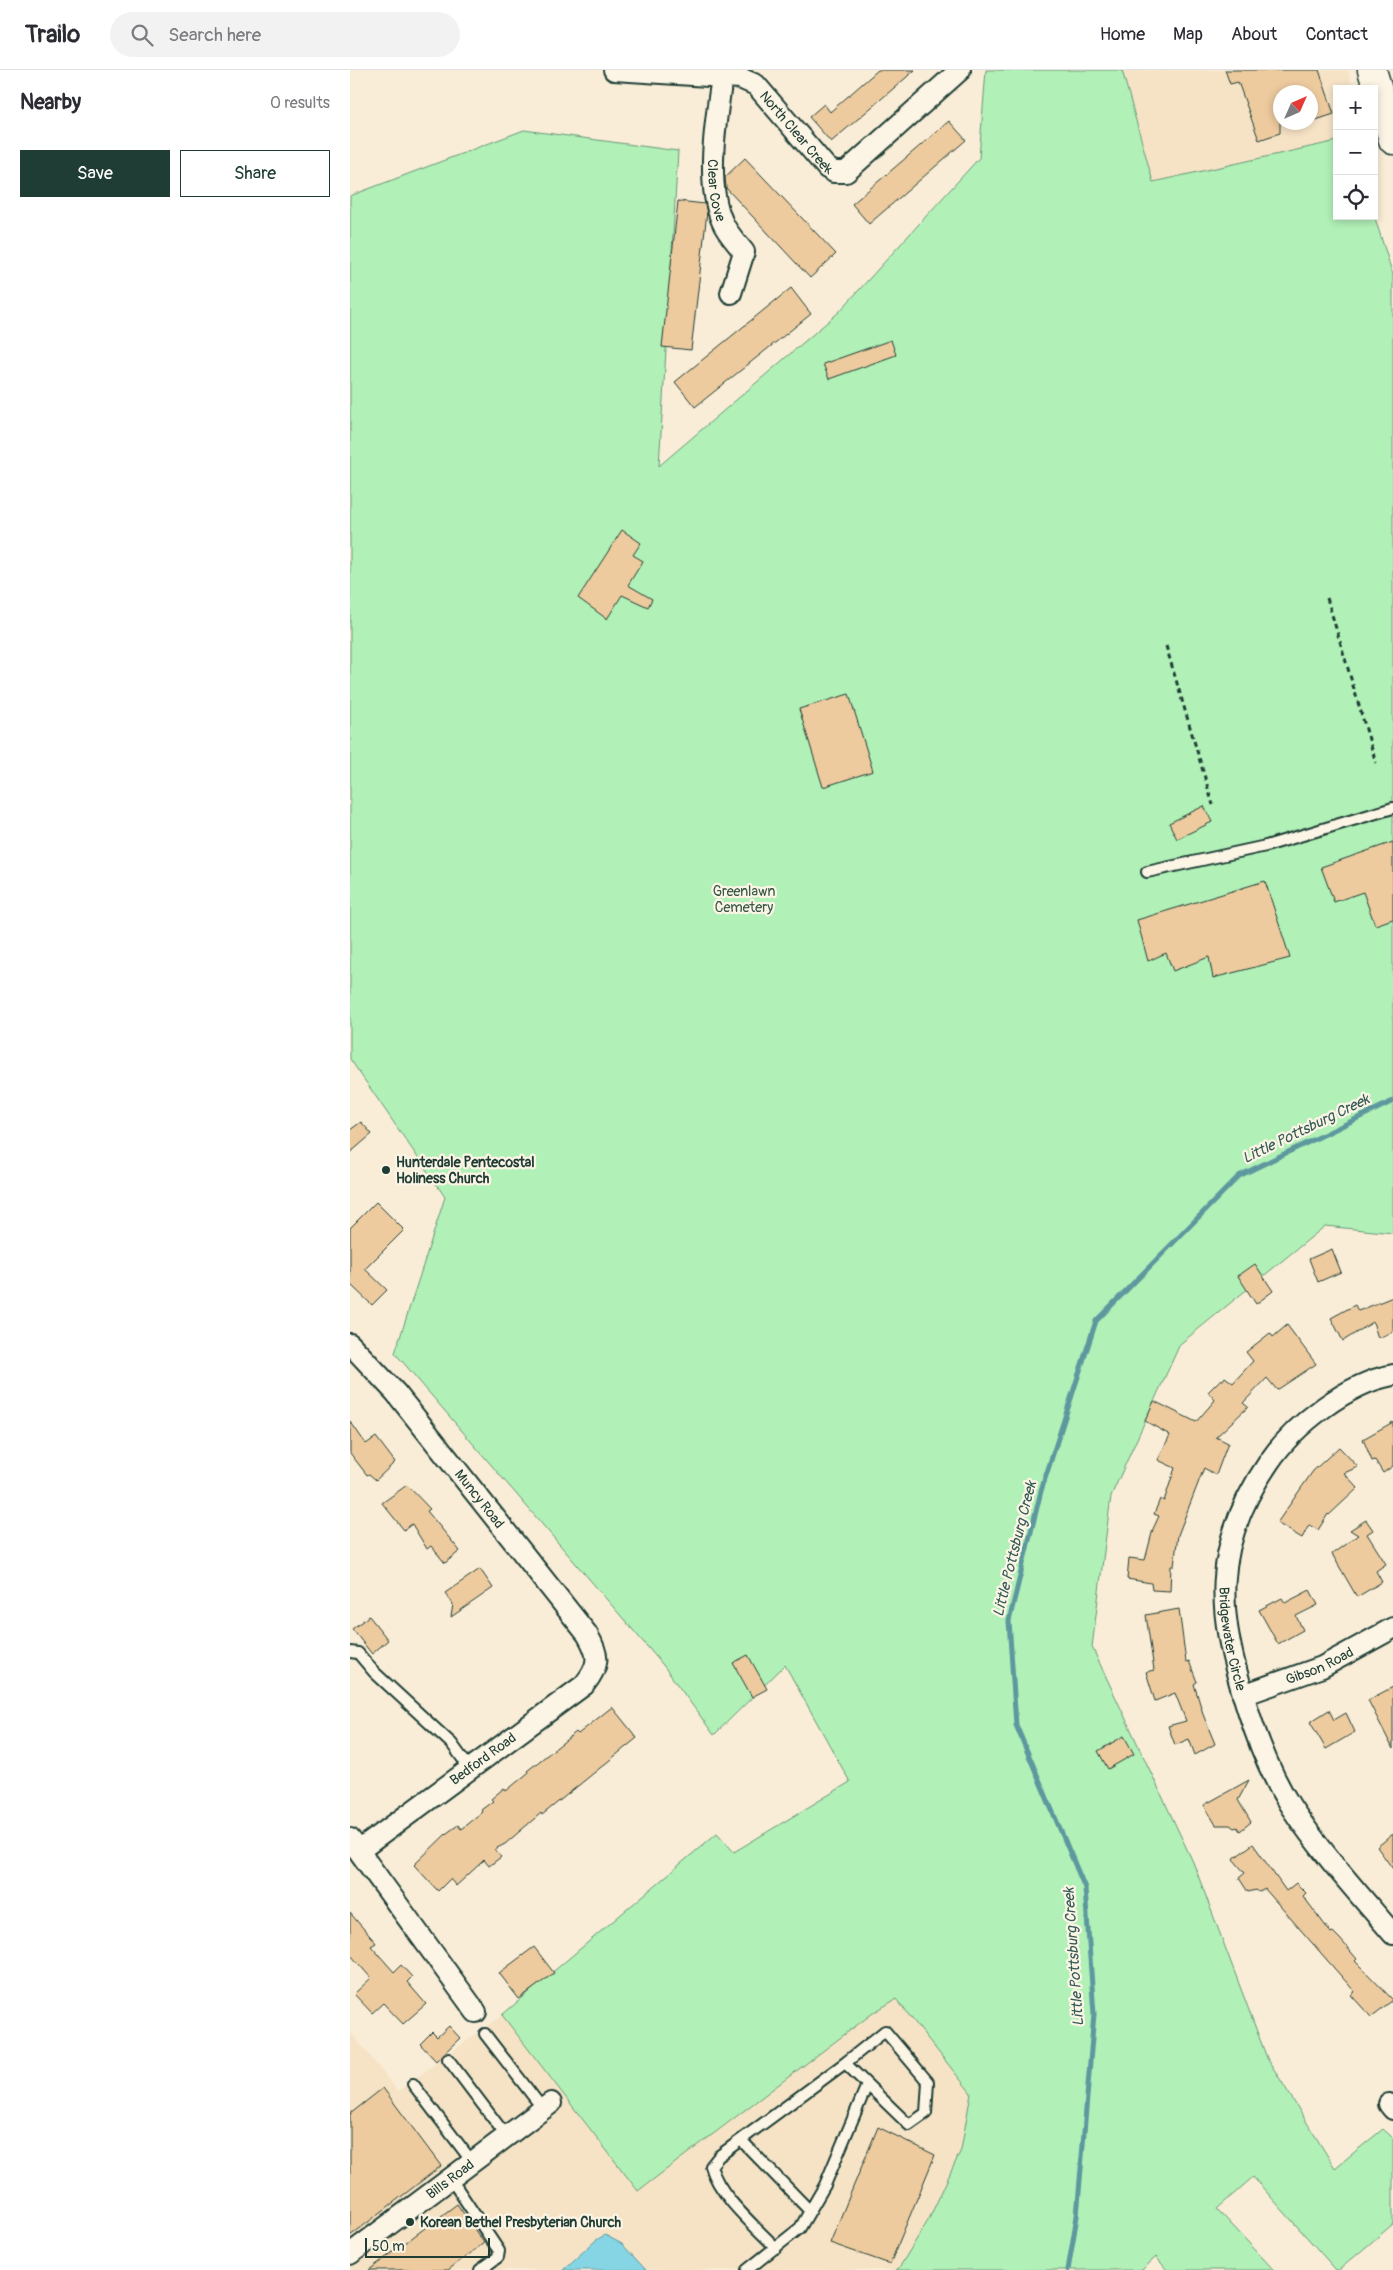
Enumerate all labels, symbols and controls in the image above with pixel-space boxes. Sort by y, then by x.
search box [110,12,460,57]
text: Trailo [25,20,80,49]
icon: search [128,21,156,49]
text: Search here [168,23,261,47]
text: Home [1100,23,1145,46]
text: Map [1173,23,1203,46]
text: About [1231,23,1277,46]
text: Contact [1305,23,1368,46]
north arrow [1273,85,1318,130]
map controls [1333,85,1378,220]
button: + [1333,85,1378,130]
street label: North Clear Creek [756,87,836,178]
text: Nearby [20,89,81,116]
text: 0 results [270,93,330,113]
button: − [1333,130,1378,175]
button: Save [20,150,170,197]
button: Share [180,150,330,197]
street label: Clear Cove [704,159,730,224]
button: locate [1333,175,1378,220]
park label: Greenlawn Cemetery [713,883,775,916]
water label: Little Pottsburg Creek [1239,1089,1374,1168]
place label: Hunterdale Pentecostal Holiness Church [396,1154,535,1187]
marker: Hunterdale Pentecostal Holiness Church [380,1164,392,1176]
street label: Muncy Road [451,1466,508,1532]
water label: Little Pottsburg Creek [989,1478,1041,1619]
street label: Bridgewater Circle [1216,1587,1250,1693]
street label: Gibson Road [1283,1643,1356,1688]
street label: Bedford Road [447,1729,520,1789]
water label: Little Pottsburg Creek [1060,1885,1088,2027]
street label: Bills Road [423,2155,477,2202]
place label: Korean Bethel Presbyterian Church [420,2214,622,2231]
marker: Korean Bethel Presbyterian Church [404,2216,416,2228]
scale bar [365,2235,490,2258]
text: 50 m [372,2238,405,2255]

